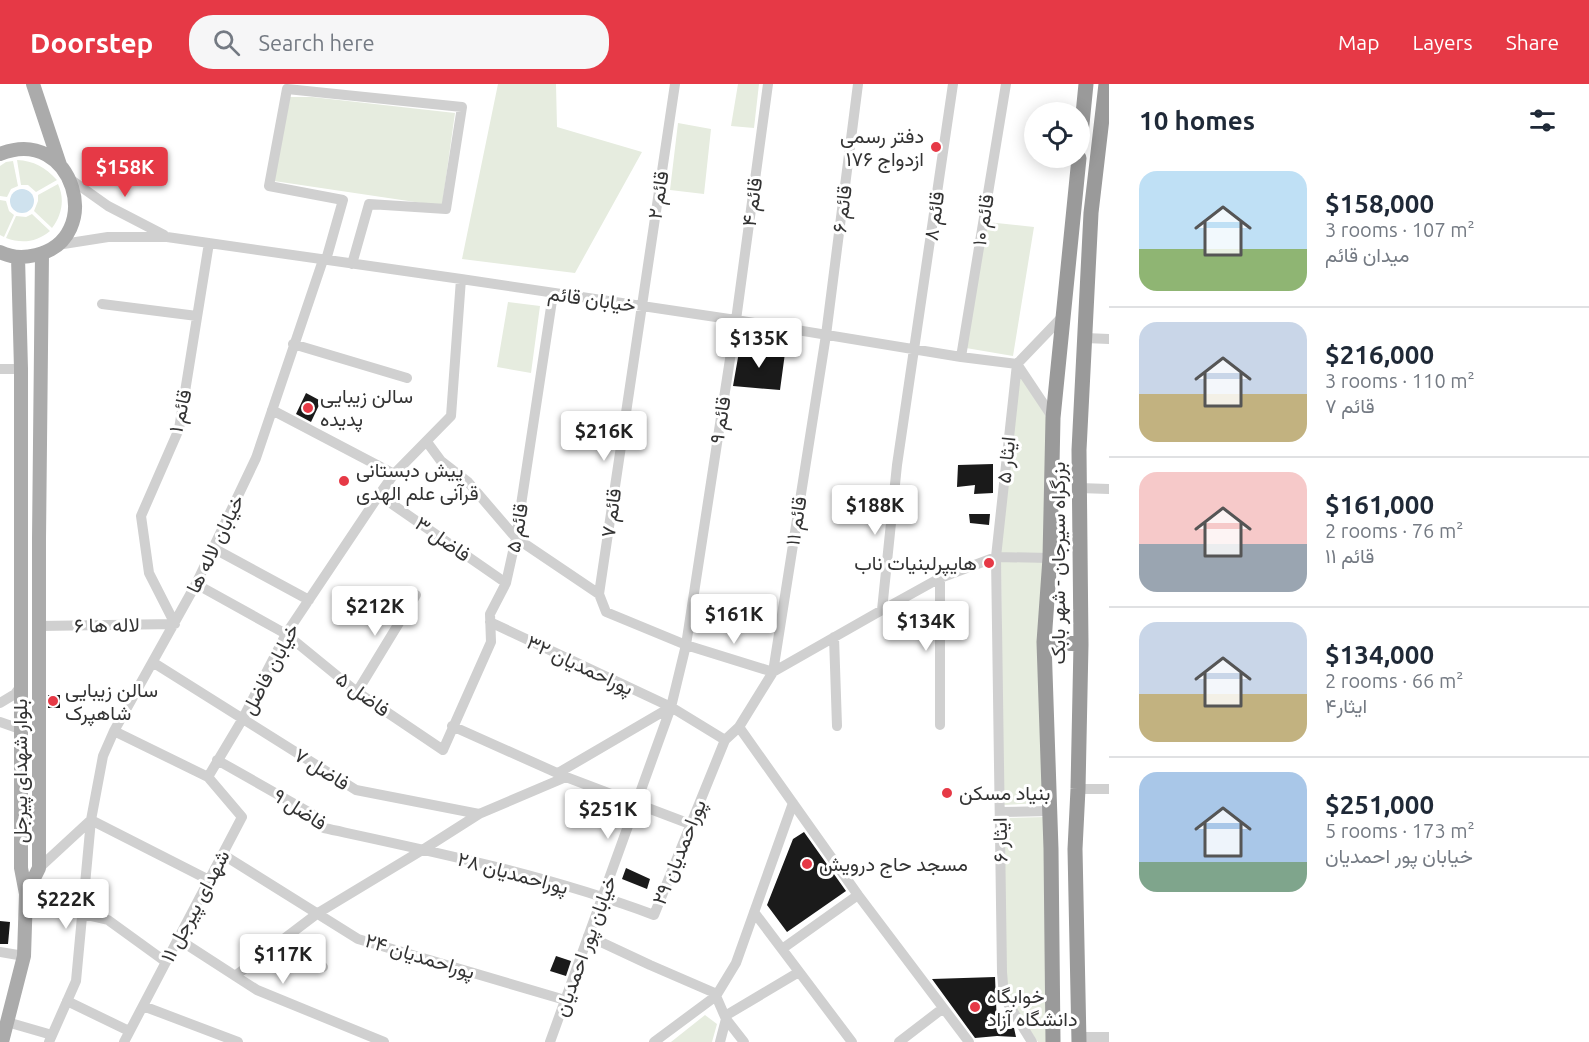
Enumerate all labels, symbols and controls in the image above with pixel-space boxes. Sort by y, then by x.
search box [189,15,609,69]
icon: search [210,26,243,59]
text: Doorstep [30,27,153,58]
text: Search here [258,30,375,55]
text: Map [1338,30,1379,54]
text: Layers [1412,30,1473,54]
text: Share [1506,30,1559,54]
map controls [1024,102,1090,168]
button: locate [1024,102,1090,168]
icon: filters [1526,104,1559,137]
text: 10 homes [1139,106,1255,135]
place label: دفتر رسمی ازدواج ۱۷۶ [840,124,924,173]
marker: دفتر رسمی ازدواج ۱۷۶ [929,140,943,154]
pin: $158K [83,147,167,198]
text: $158K [96,155,154,178]
street label: قائم ۲ [642,169,675,221]
street label: قائم ۴ [737,176,768,228]
street label: قائم ۶ [827,184,858,234]
text: $158,000 [1325,189,1434,218]
street label: قائم ۸ [919,190,950,242]
street label: قائم ۱۰ [967,192,1000,248]
icon: home [1187,195,1259,267]
text: 3 rooms · 107 m² [1325,218,1475,241]
text: میدان قائم [1325,243,1410,266]
street label: خیابان قائم [546,281,637,318]
pin: $135K [717,318,801,369]
text: $135K [730,326,788,349]
text: $216,000 [1325,340,1434,369]
icon: home [1187,346,1259,418]
text: 3 rooms · 110 m² [1325,369,1475,392]
place label: سالن زیبایی پدیده [320,384,413,433]
street label: قائم ۱ [163,387,198,435]
text: قائم ۷ [1325,394,1375,417]
street label: قائم ۹ [704,395,737,445]
marker: سالن زیبایی پدیده [301,401,315,415]
pin: $216K [562,411,646,462]
text: $216K [575,419,633,442]
street label: ایثار ۵ [992,435,1021,485]
place label: پیش دبستانی قرآنی علم الهدی [356,458,479,506]
street label: بزرگراه سیرجان - شهر بابک [1046,462,1071,664]
marker: پیش دبستانی قرآنی علم الهدی [337,474,351,488]
pin: $188K [833,485,917,536]
street label: قائم ۷ [596,487,627,539]
text: $161,000 [1325,490,1434,519]
street label: خیابان لاله ها [181,491,249,597]
text: $188K [846,493,904,516]
street label: قائم ۱۱ [780,495,813,547]
icon: home [1187,496,1259,568]
street label: قائم ۵ [501,502,534,555]
street label: فاضل ۳ [411,511,475,567]
text: 2 rooms · 76 m² [1325,519,1463,542]
text: قائم ۱۱ [1325,544,1374,567]
place label: هایپرلبنیات ناب [854,551,977,577]
marker: هایپرلبنیات ناب [982,556,996,570]
pin: $212K [333,586,417,637]
text: $212K [346,594,404,617]
pin: $161K [692,594,776,645]
pin: $134K [884,601,968,652]
text: $161K [705,602,763,625]
text: $134K [897,609,955,632]
street label: لاله ها ۶ [74,612,140,637]
street label: خیابان فاضل [236,619,304,719]
street label: پوراحمدیان ۳۲ [522,630,637,702]
text: $134,000 [1325,640,1434,669]
icon: home [1187,646,1259,718]
street label: فاضل ۵ [331,666,395,722]
text: 2 rooms · 66 m² [1325,669,1463,692]
place label: سالن زیبایی شاهپرک [65,678,158,727]
marker: سالن زیبایی شاهپرک [46,694,60,708]
text: ایثار۴ [1325,694,1367,717]
street label: بلوار شهدای پیرجل [8,699,34,843]
street label: فاضل ۷ [290,743,354,795]
place label: بنیاد مسکن [959,781,1050,805]
street label: فاضل ۹ [269,783,331,835]
marker: بنیاد مسکن [940,786,954,800]
pin: $251K [566,789,650,840]
text: $251,000 [1325,790,1434,819]
street label: پوراحمدیان ۲۹ [647,796,713,909]
icon: home [1187,796,1259,868]
text: $251K [579,797,637,820]
street label: ایثار ۶ [988,817,1013,863]
text: 5 rooms · 173 m² [1325,819,1475,842]
text: خیابان پور احمدیان [1325,844,1473,867]
street label: شهدای پیرجل ۱۱ [155,846,236,967]
street label: پوراحمدیان ۲۸ [454,847,571,901]
place label: مسجد حاج درویش [819,852,968,878]
marker: مسجد حاج درویش [800,857,814,871]
street label: خیابان پور احمدیان [548,872,623,1020]
pin: $222K [24,879,108,930]
text: $222K [37,887,95,910]
street label: پوراحمدیان ۲۴ [362,928,478,986]
pin: $117K [241,934,325,985]
text: $117K [254,942,312,965]
place label: خوابگاه دانشگاه آزاد [987,984,1077,1032]
marker: خوابگاه دانشگاه آزاد [968,1000,982,1014]

